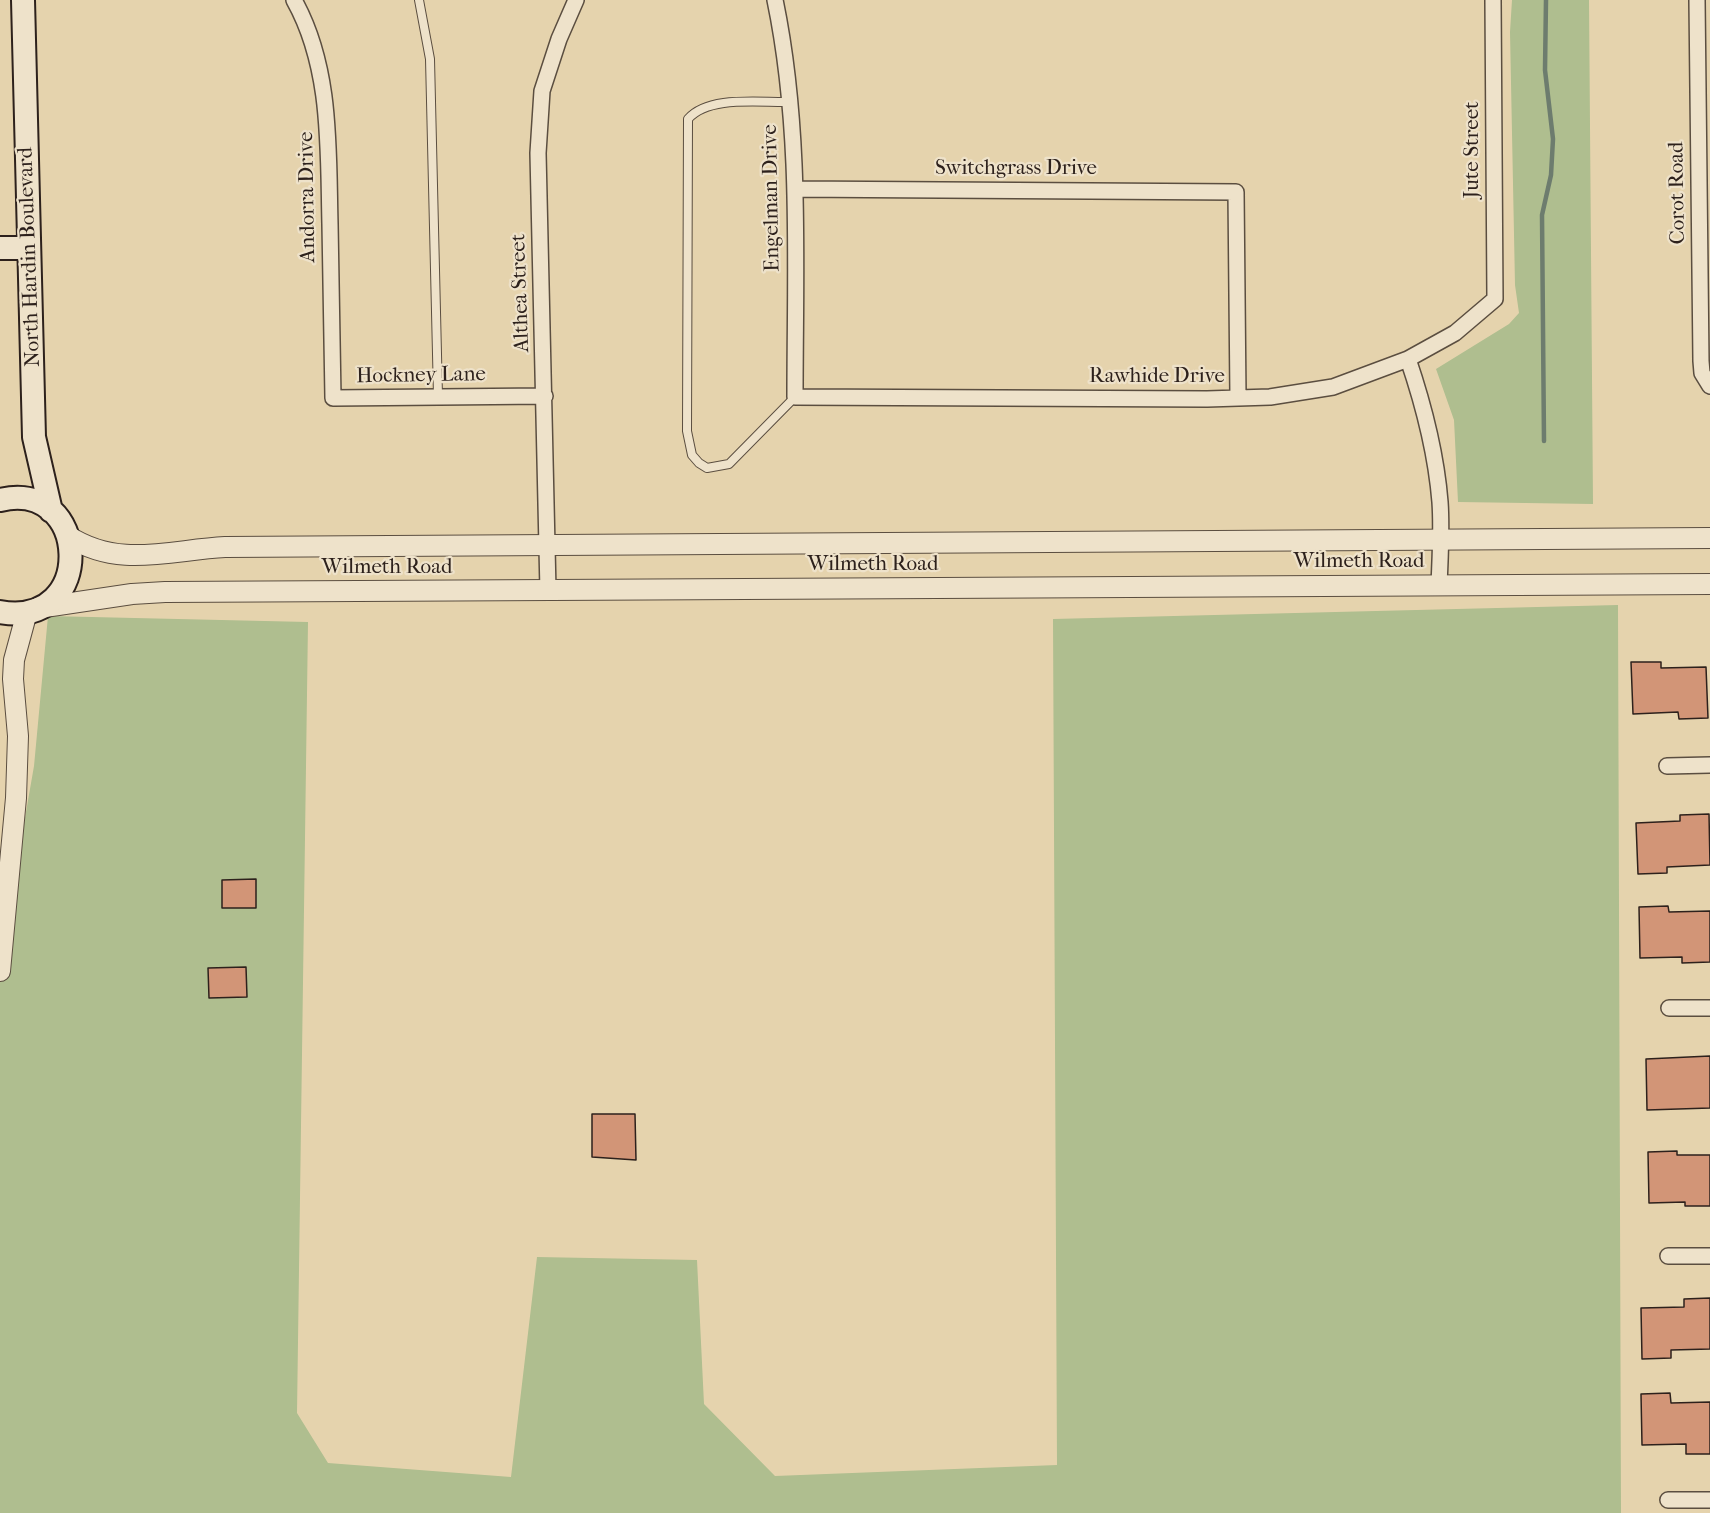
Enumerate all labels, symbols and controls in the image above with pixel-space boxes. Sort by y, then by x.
street label: Jute Street [1460,101,1486,199]
street label: Engelman Drive [758,124,786,272]
street label: Andorra Drive [294,131,322,263]
street label: Corot Road [1665,141,1691,245]
street label: North Hardin Boulevard [14,147,46,367]
street label: Switchgrass Drive [935,156,1097,182]
street label: Althea Street [506,233,536,353]
street label: Hockney Lane [356,362,486,390]
street label: Rawhide Drive [1089,364,1225,390]
street label: Wilmeth Road [1294,549,1424,575]
street label: Wilmeth Road [808,552,938,578]
street label: Wilmeth Road [322,555,452,581]

